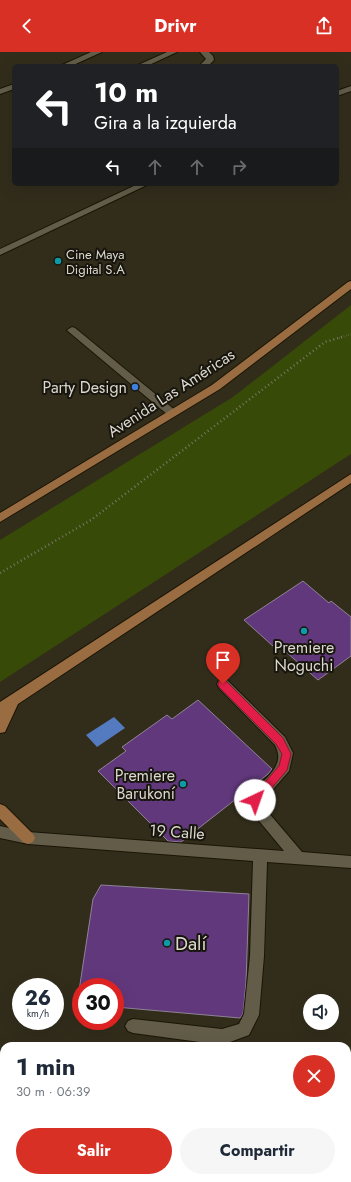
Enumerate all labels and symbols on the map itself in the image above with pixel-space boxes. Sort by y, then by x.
place label: Cine Maya Digital S.A [66,245,125,279]
marker: Cine Maya Digital S.A [53,256,63,266]
street label: Avenida Las Américas [103,343,239,443]
place label: Party Design [43,376,127,399]
marker: Party Design [130,382,140,392]
marker: Premiere Noguchi [299,626,309,636]
place label: Premiere Noguchi [274,636,334,677]
pin [206,643,240,684]
place label: Premiere Barukoní [115,764,176,805]
marker: Premiere Barukoní [178,779,188,789]
position arrow [234,779,276,821]
street label: 19 Calle [149,819,205,845]
place label: Dalí [175,930,207,957]
marker: Dalí [162,938,172,948]
speed limit sign: 30 [72,978,124,1030]

